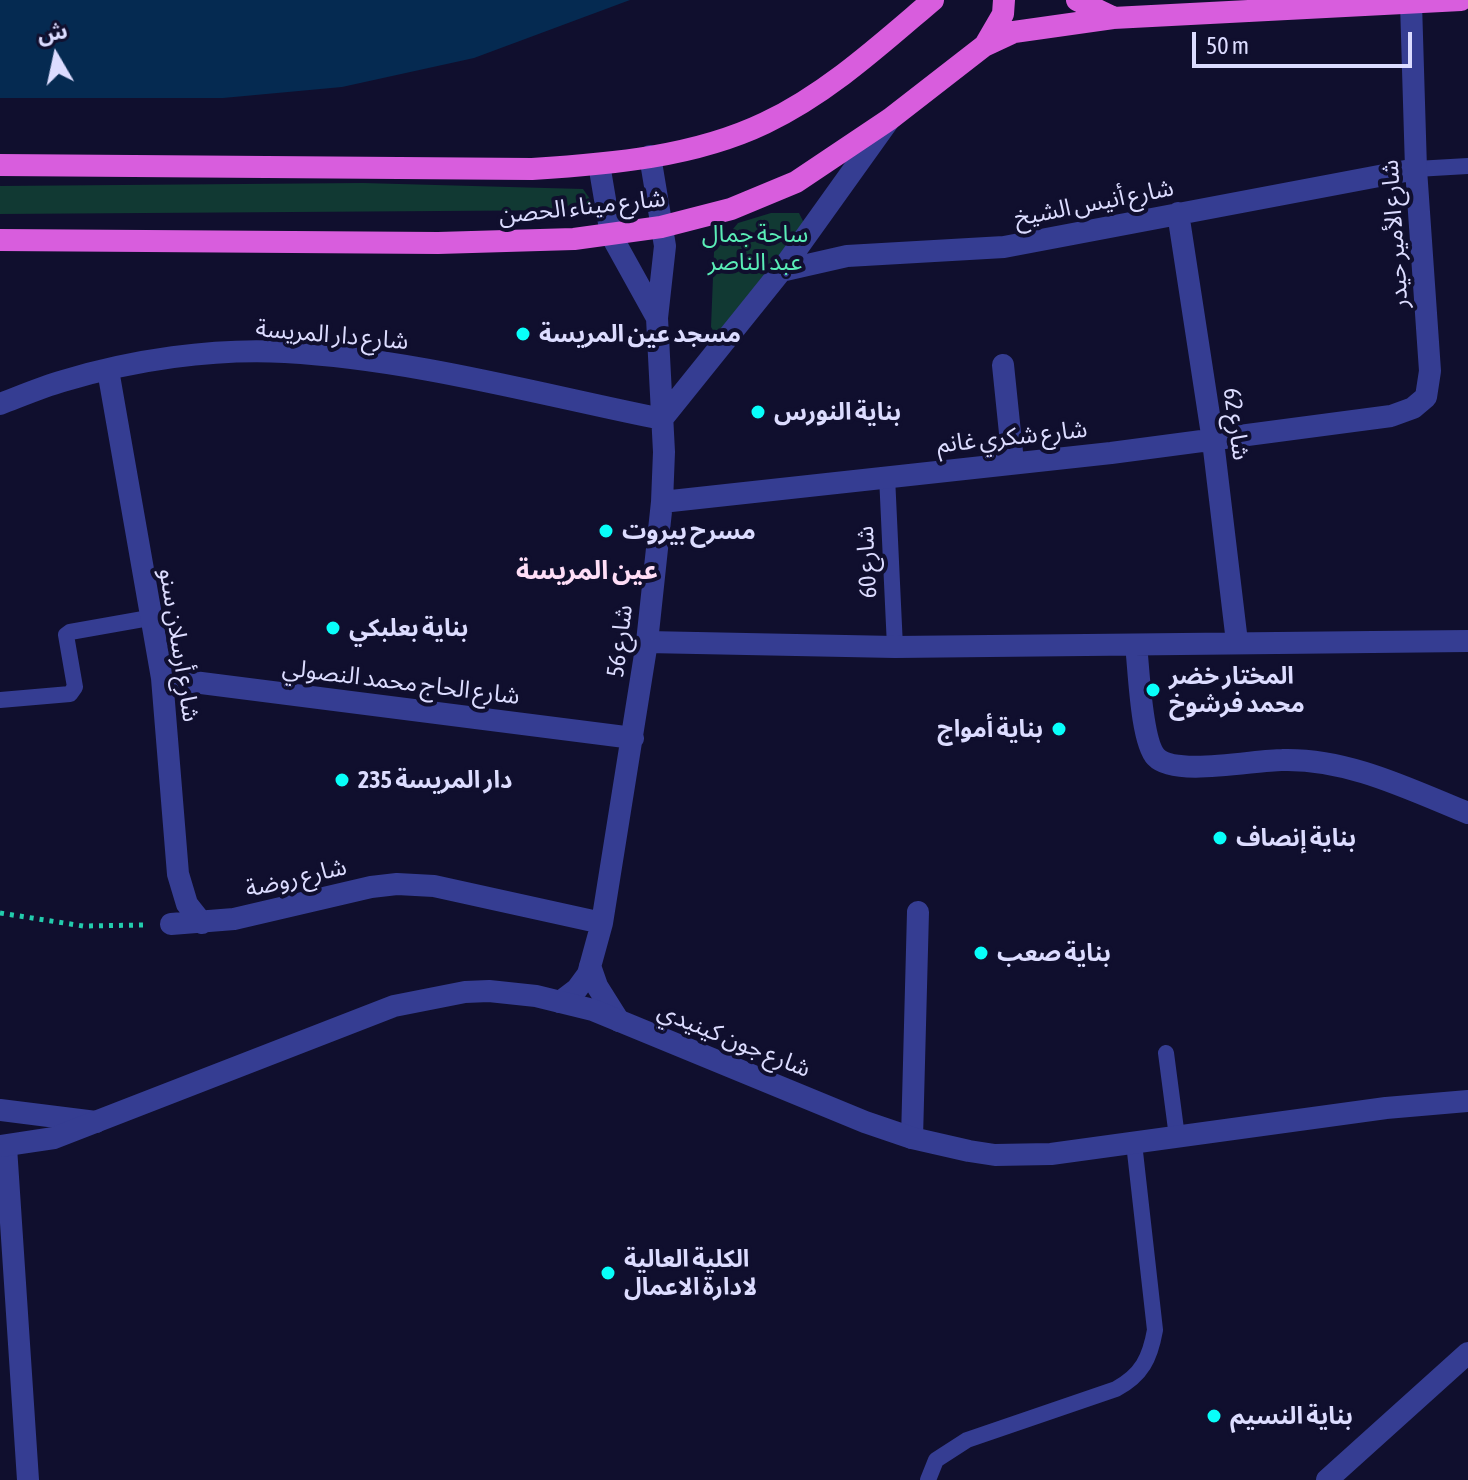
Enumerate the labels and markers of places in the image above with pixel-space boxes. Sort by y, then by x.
place label: مسجد عين المريسة [539,320,741,348]
marker: مسجد عين المريسة [514,325,532,343]
place label: بناية النورس [774,398,901,426]
marker: بناية النورس [749,403,767,421]
place label: مسرح بيروت [622,517,756,545]
marker: مسرح بيروت [597,522,615,540]
place label: بناية بعلبكي [349,614,468,642]
marker: بناية بعلبكي [324,619,342,637]
place label: المختار خضر محمد فرشوخ [1169,662,1305,718]
marker: المختار خضر محمد فرشوخ [1144,681,1162,699]
place label: بناية أمواج [937,715,1043,743]
marker: بناية أمواج [1050,720,1068,738]
place label: دار المريسة 235 [358,766,512,794]
marker: دار المريسة 235 [333,771,351,789]
place label: بناية إنصاف [1236,824,1356,852]
marker: بناية إنصاف [1211,829,1229,847]
place label: بناية صعب [997,939,1111,967]
marker: بناية صعب [972,944,990,962]
place label: الكلية العالية لادارة الاعمال [624,1245,757,1301]
marker: الكلية العالية لادارة الاعمال [599,1264,617,1282]
place label: بناية النسيم [1230,1402,1353,1430]
marker: بناية النسيم [1205,1407,1223,1425]

